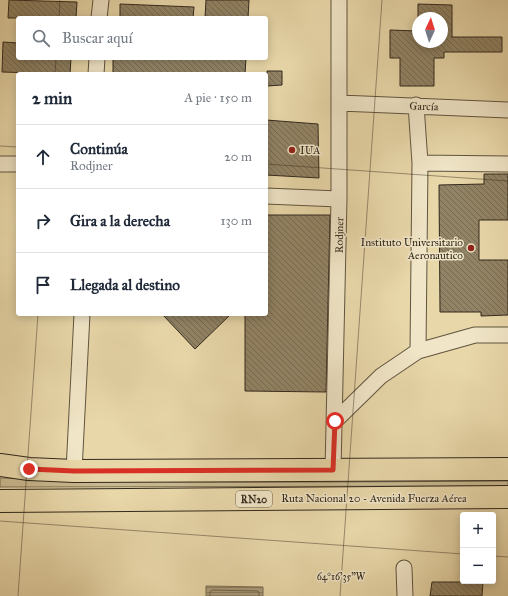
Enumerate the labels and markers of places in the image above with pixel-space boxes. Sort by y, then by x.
place label: IUA [300,144,321,157]
marker: IUA [287,145,297,155]
place label: Instituto Universitario Aeronautico [360,236,463,262]
marker: Instituto Universitario Aeronautico [466,243,476,253]

